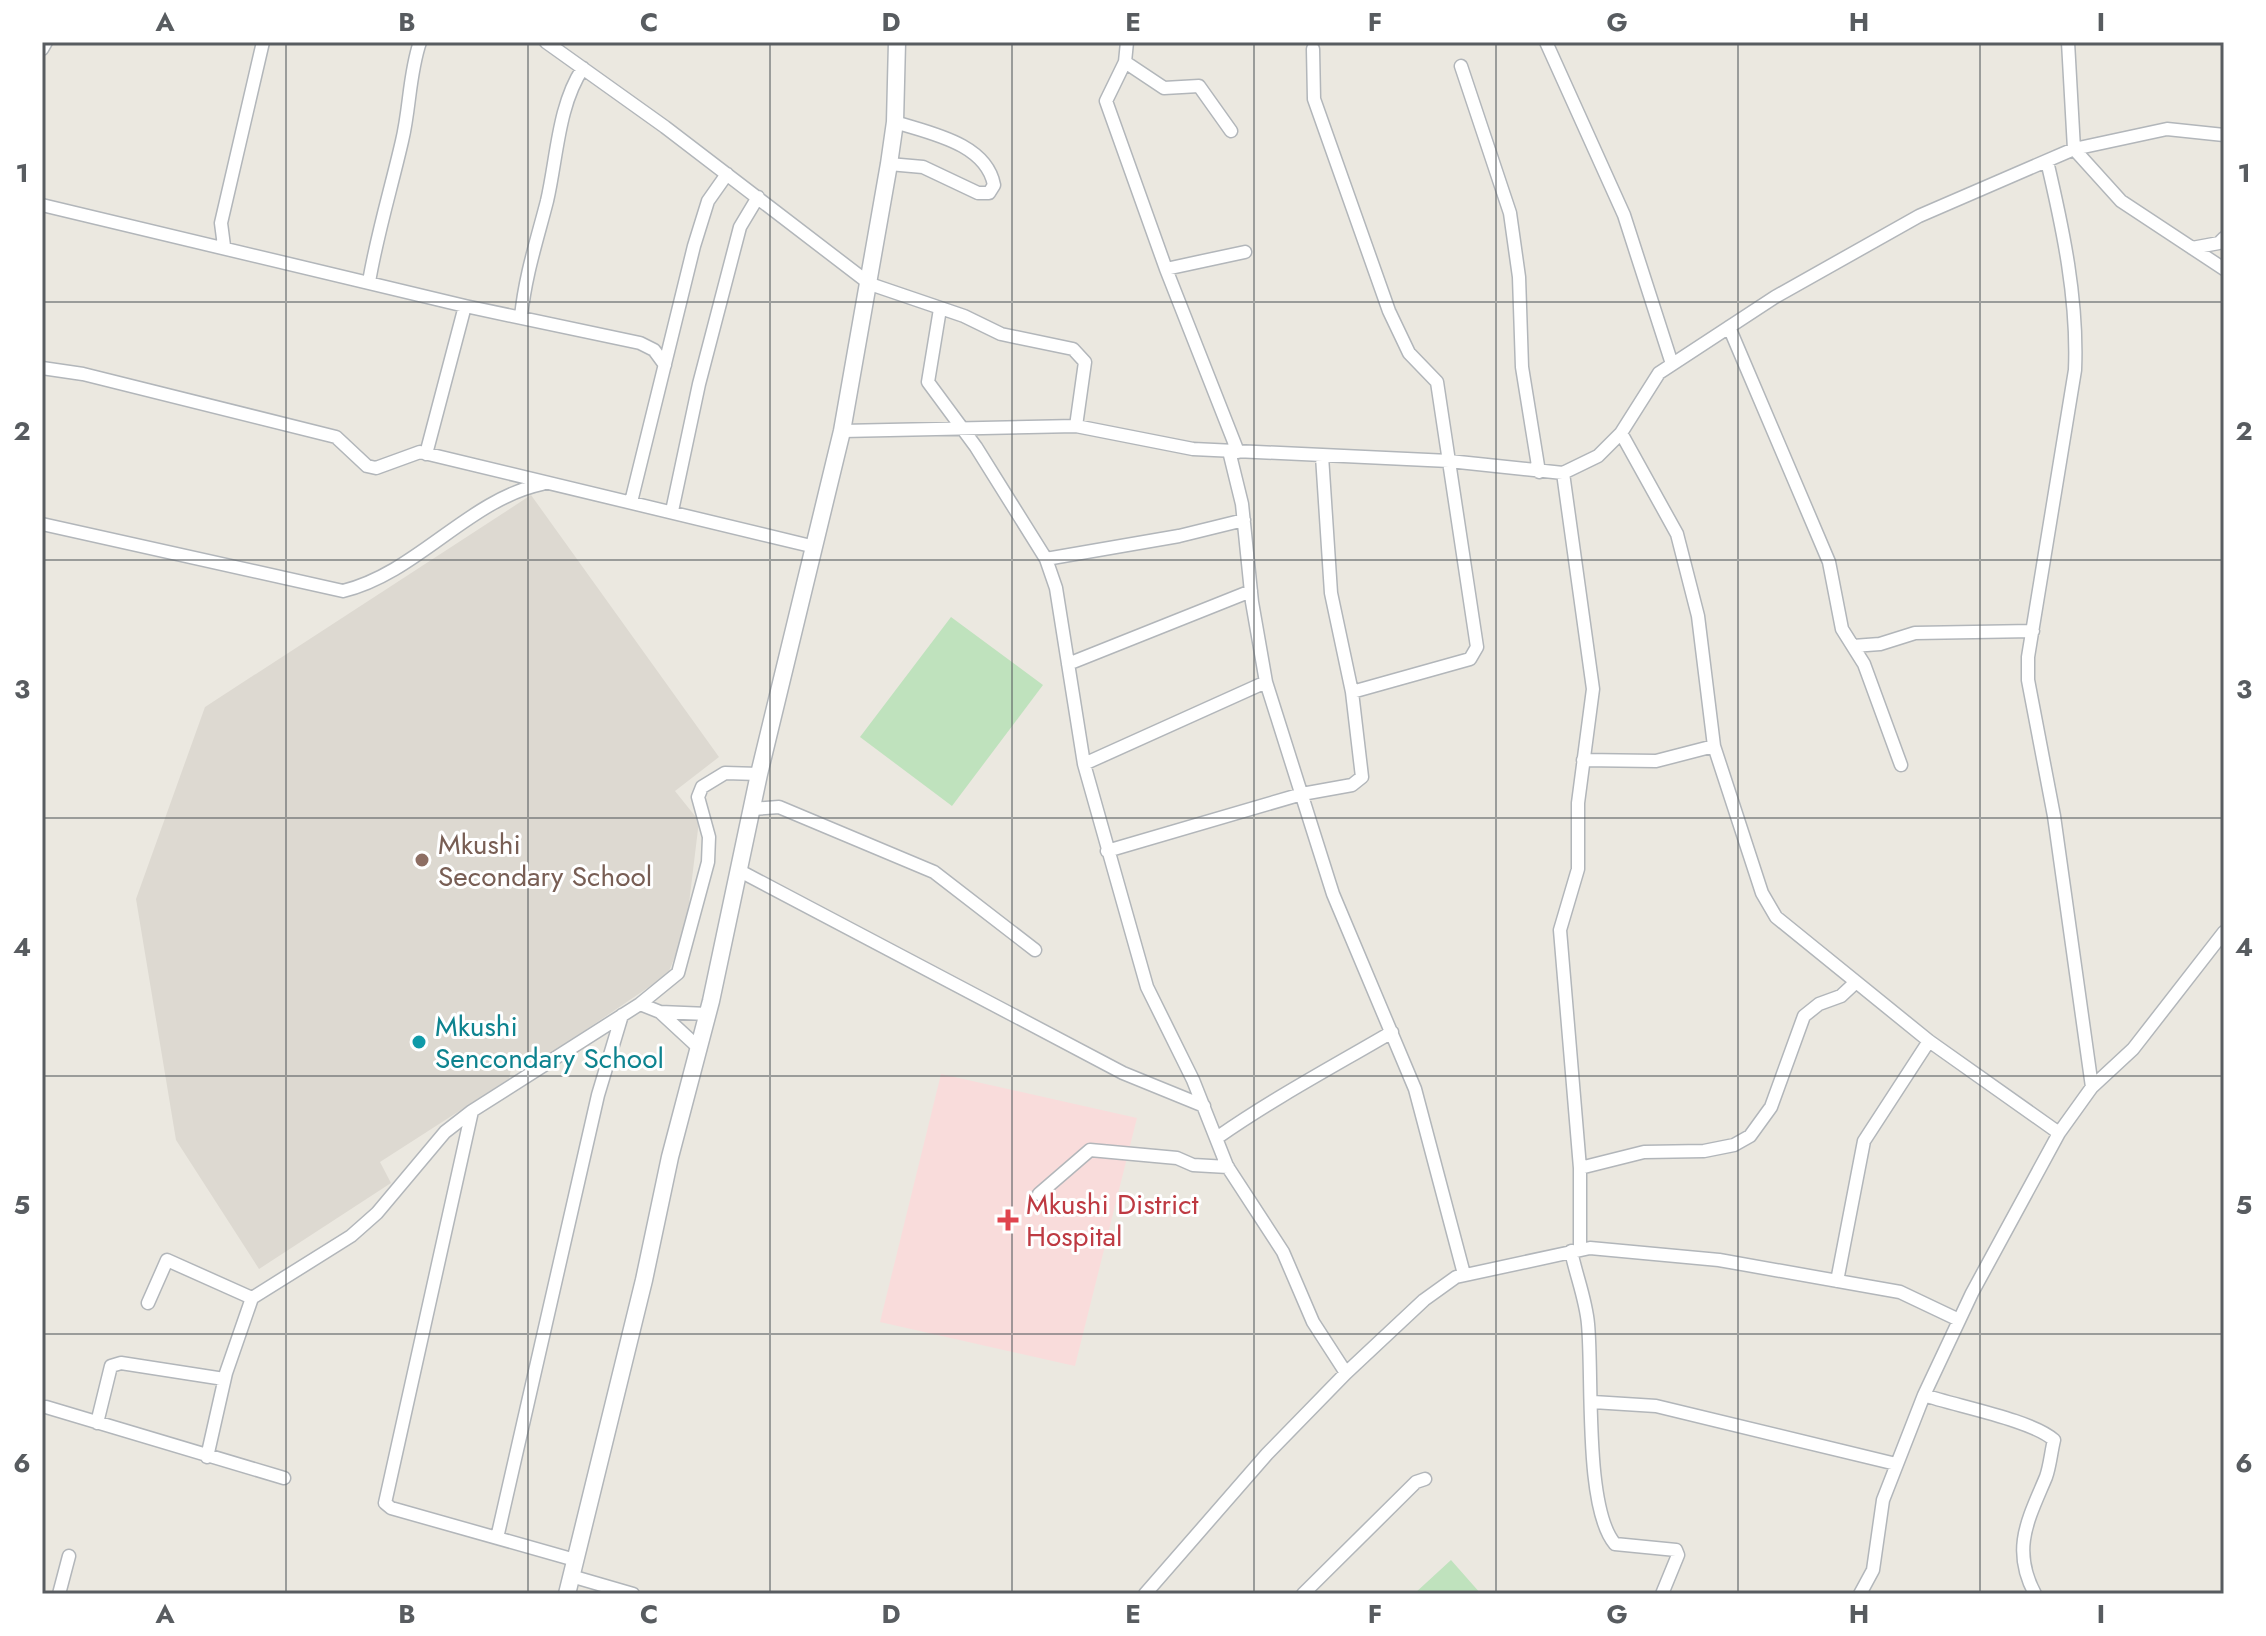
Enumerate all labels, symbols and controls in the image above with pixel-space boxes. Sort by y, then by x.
text: A [154,3,175,41]
text: B [398,3,416,41]
text: C [640,3,658,41]
text: D [881,3,901,41]
text: E [1125,3,1141,41]
text: F [1368,3,1382,41]
text: G [1606,3,1628,41]
text: H [1849,3,1869,41]
text: I [2097,3,2105,41]
text: 1 [15,154,29,192]
text: 1 [2237,154,2251,192]
text: 2 [13,412,31,450]
text: 2 [2235,412,2253,450]
text: 3 [14,670,30,708]
text: 3 [2236,670,2252,708]
place label: Mkushi Secondary School [438,824,652,897]
marker: Mkushi Secondary School [413,851,431,869]
text: 4 [13,928,31,966]
text: 4 [2235,928,2253,966]
place label: Mkushi Sencondary School [435,1006,664,1079]
marker: Mkushi Sencondary School [410,1033,428,1051]
place label: Mkushi District Hospital [1026,1184,1199,1257]
text: 5 [14,1186,30,1224]
text: 5 [2236,1186,2252,1224]
marker: Mkushi District Hospital [997,1209,1019,1231]
text: 6 [13,1444,31,1482]
text: 6 [2235,1444,2253,1482]
text: A [154,1595,175,1633]
text: B [398,1595,416,1633]
text: C [640,1595,658,1633]
text: D [881,1595,901,1633]
text: E [1125,1595,1141,1633]
text: F [1368,1595,1382,1633]
text: G [1606,1595,1628,1633]
text: H [1849,1595,1869,1633]
text: I [2097,1595,2105,1633]

